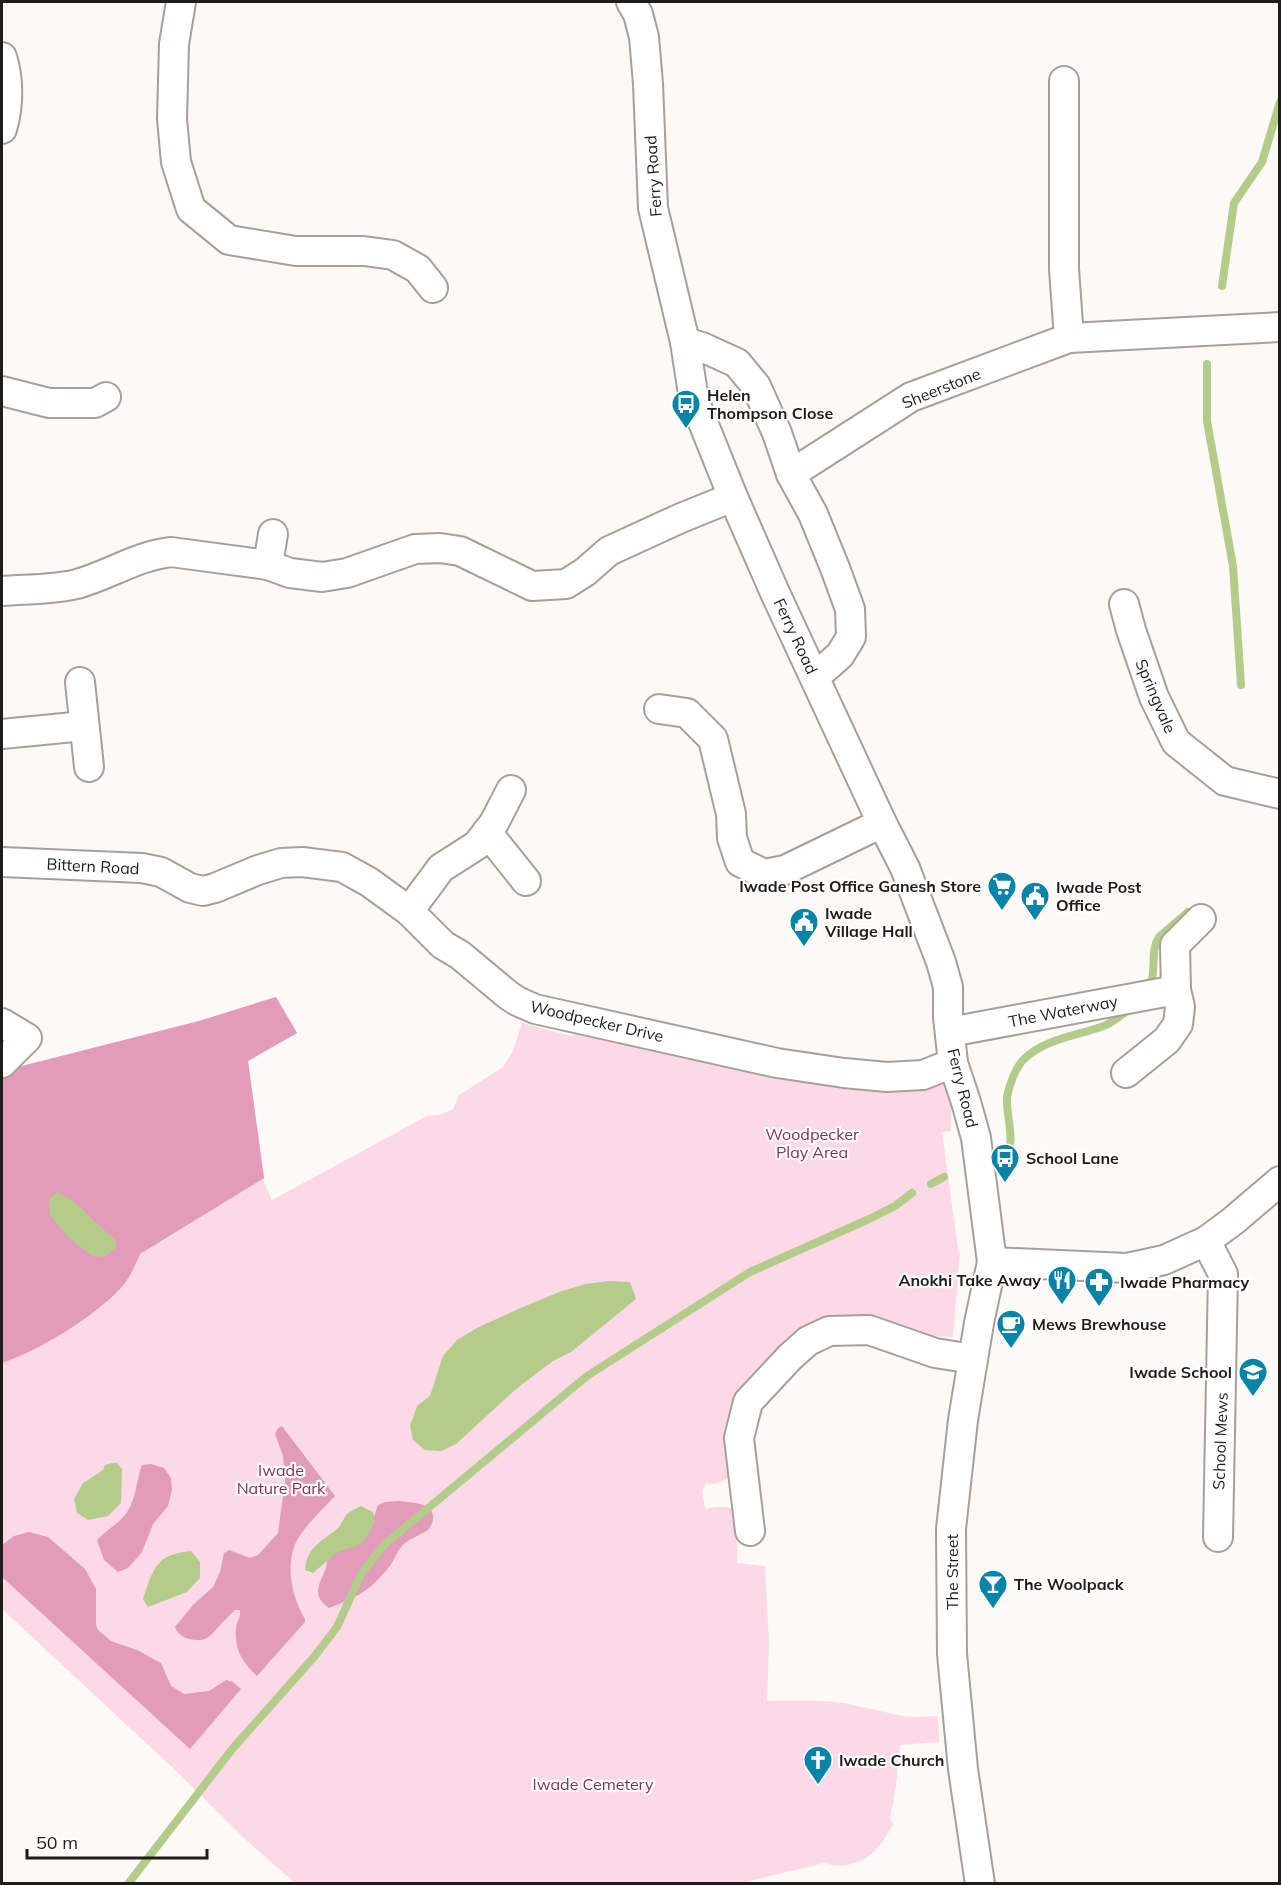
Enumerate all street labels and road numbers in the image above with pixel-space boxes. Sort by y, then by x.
street label: Ferry Road [640,135,666,217]
street label: Sheerstone [899,363,983,413]
street label: Ferry Road [770,595,822,677]
street label: Springvale [1131,656,1181,736]
street label: Bittern Road [46,854,140,878]
street label: The Waterway [1007,991,1120,1031]
street label: Woodpecker Drive [528,996,666,1046]
street label: Ferry Road [943,1046,983,1130]
street label: School Mews [1208,1392,1232,1490]
street label: The Street [942,1534,962,1610]

